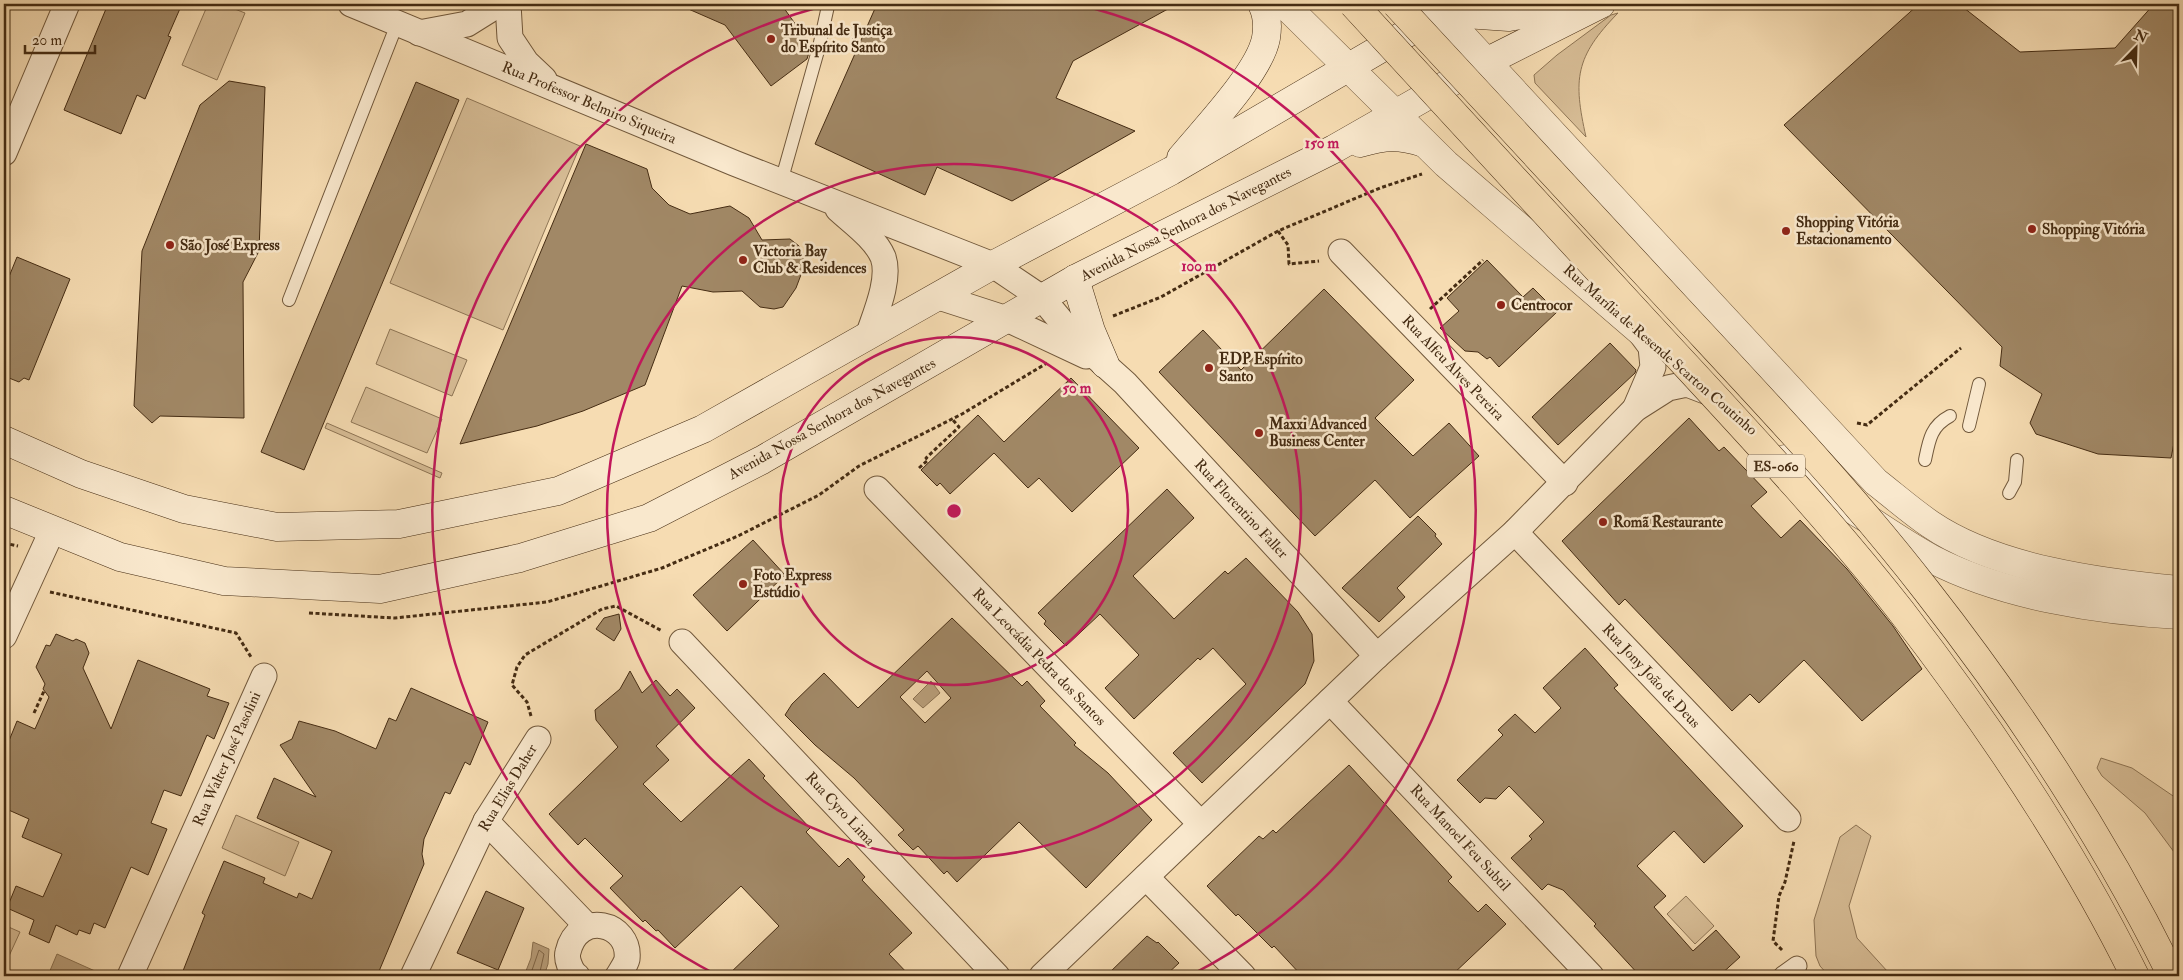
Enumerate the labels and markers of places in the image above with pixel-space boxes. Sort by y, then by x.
place label: Tribunal de Justiça do Espírito Santo [780,21,893,58]
marker: Tribunal de Justiça do Espírito Santo [765,33,777,45]
place label: Shopping Vitória Estacionamento [1796,213,1900,249]
place label: Shopping Vitória [2042,220,2146,240]
marker: Shopping Vitória [2026,223,2038,235]
marker: Shopping Vitória Estacionamento [1780,225,1792,237]
place label: São José Express [180,236,280,256]
marker: São José Express [164,239,176,251]
place label: Victoria Bay Club & Residences [752,242,866,278]
marker: Victoria Bay Club & Residences [737,254,749,266]
place label: Centrocor [1511,296,1573,315]
marker: Centrocor [1495,299,1507,311]
place label: EDP Espírito Santo [1219,350,1304,386]
marker: EDP Espírito Santo [1203,362,1215,374]
place label: Maxxi Advanced Business Center [1268,415,1368,451]
marker: Maxxi Advanced Business Center [1253,427,1265,439]
centre of rings [945,502,963,520]
place label: Romã Restaurante [1613,513,1724,532]
marker: Romã Restaurante [1597,516,1609,528]
place label: Foto Express Estúdio [753,566,832,602]
marker: Foto Express Estúdio [737,578,749,590]

